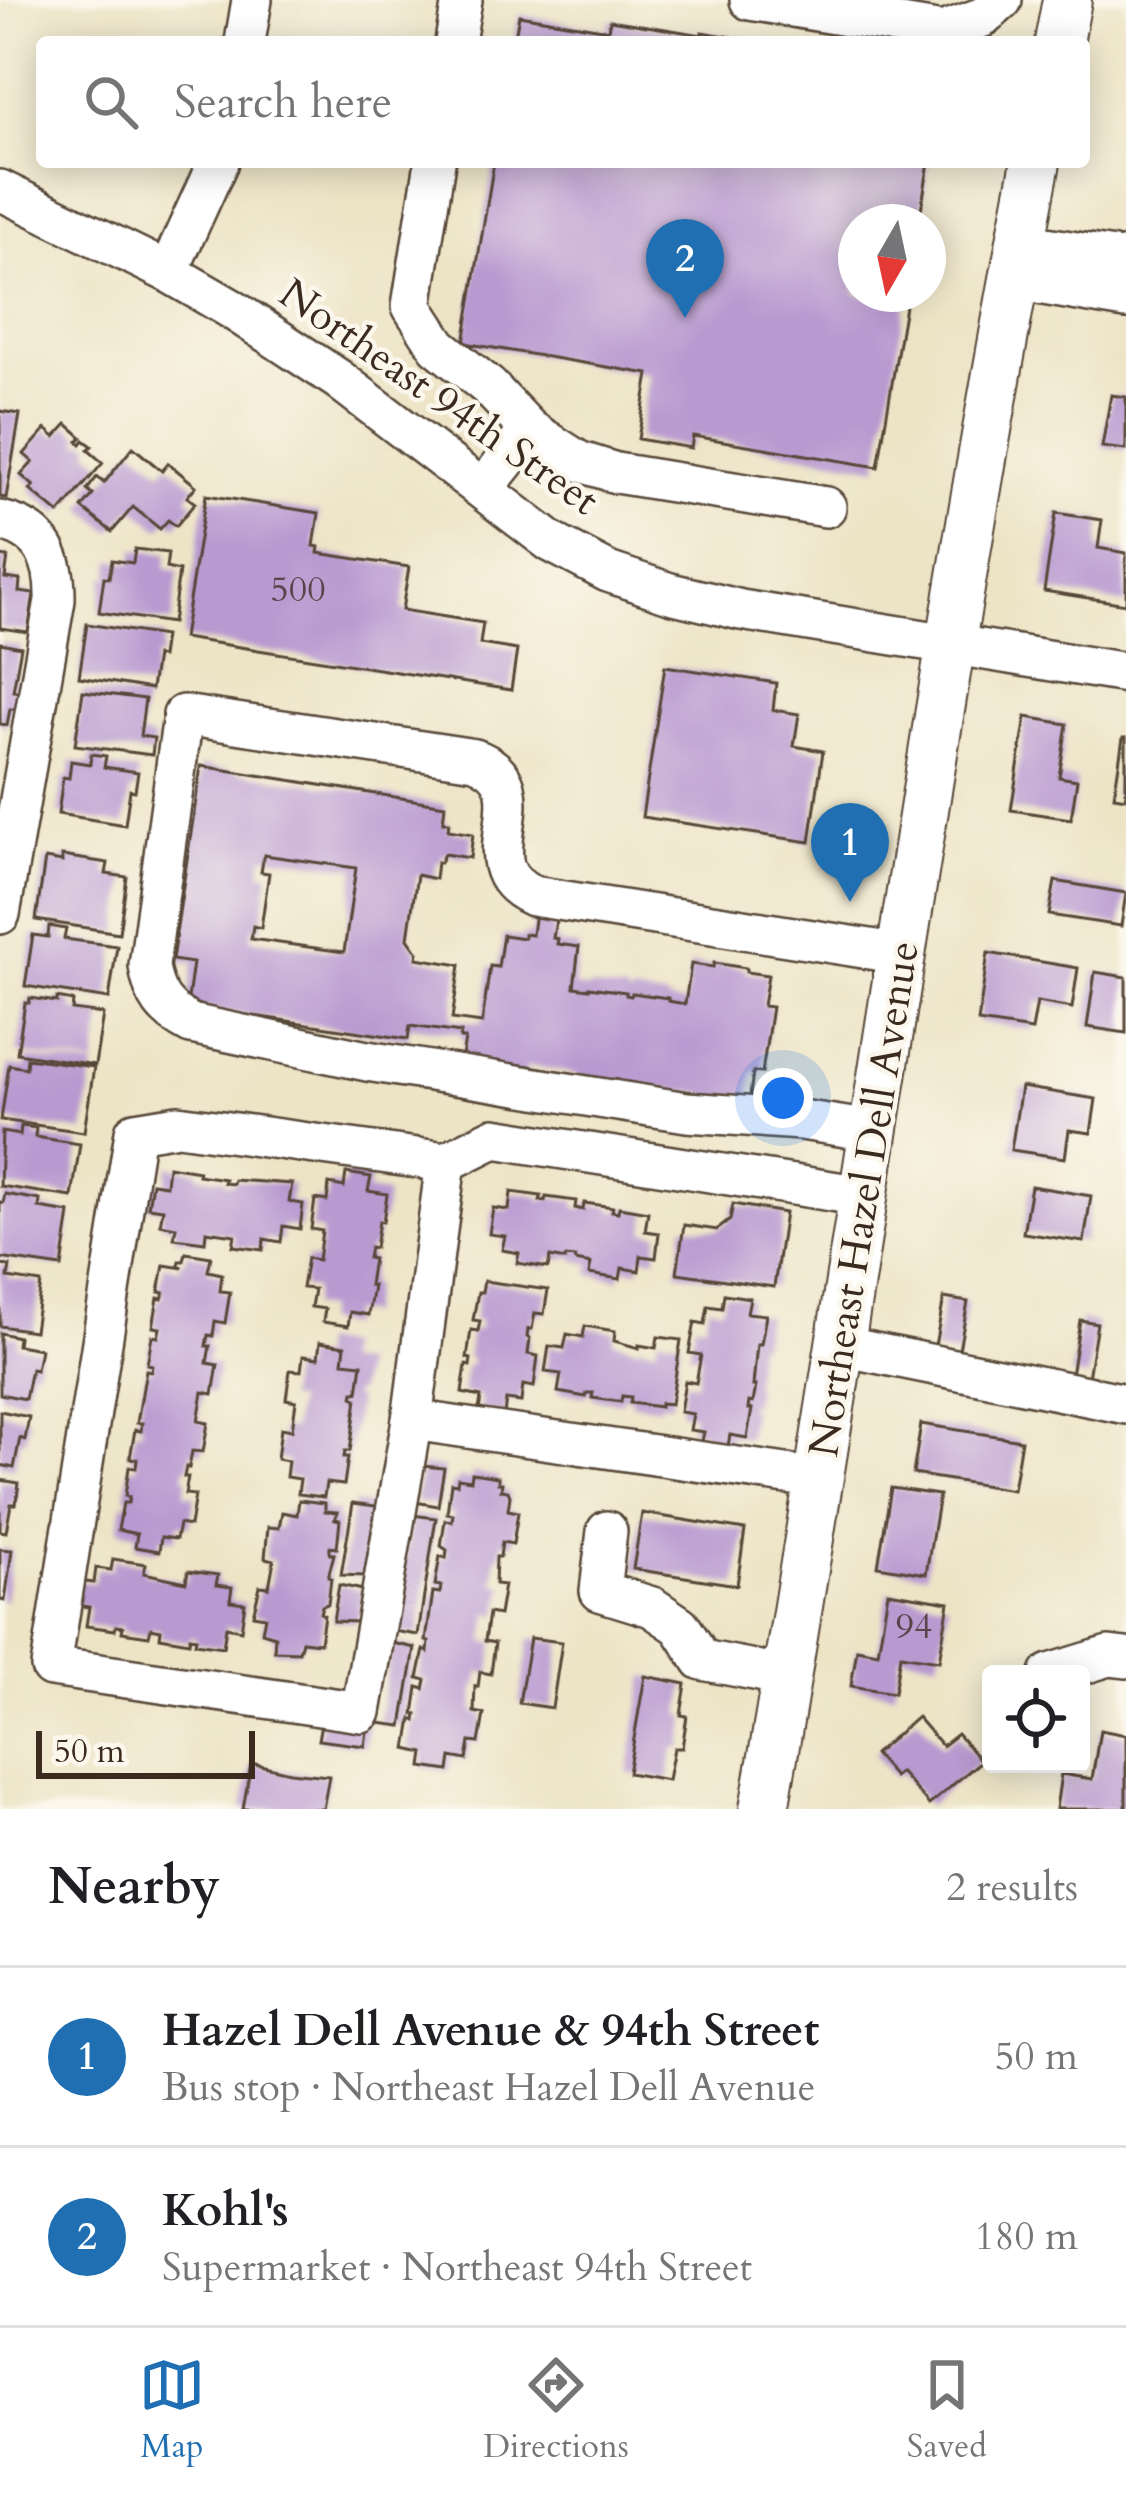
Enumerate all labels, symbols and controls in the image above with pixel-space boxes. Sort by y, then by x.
search box [36,36,1090,168]
icon: search [78,69,144,135]
text: Search here [174,72,392,133]
north arrow [838,204,946,312]
pin: 2 [646,219,724,318]
street label: Northeast 94th Street [268,265,610,529]
house number: 500 [270,565,326,614]
pin: 1 [811,803,889,902]
street label: Northeast Hazel Dell Avenue [795,937,933,1461]
your location [753,1068,813,1128]
house number: 94 [896,1602,932,1651]
map controls [982,1665,1090,1773]
button: locate [982,1665,1090,1773]
scale bar [36,1725,255,1778]
text: 50 m [54,1729,125,1774]
text: Nearby [48,1852,220,1922]
text: 2 results [946,1861,1078,1914]
text: Hazel Dell Avenue & 94th Street [162,2000,819,2061]
text: 1 [77,2030,97,2083]
text: 50 m [995,2030,1078,2083]
text: Bus stop · Northeast Hazel Dell Avenue [162,2061,815,2114]
text: Kohl's [162,2180,289,2241]
text: 2 [77,2210,97,2263]
text: 180 m [975,2210,1078,2263]
text: Supermarket · Northeast 94th Street [162,2241,752,2294]
tab: Map [139,2352,205,2469]
tab: Directions [483,2352,629,2469]
tab: Saved [907,2352,987,2469]

